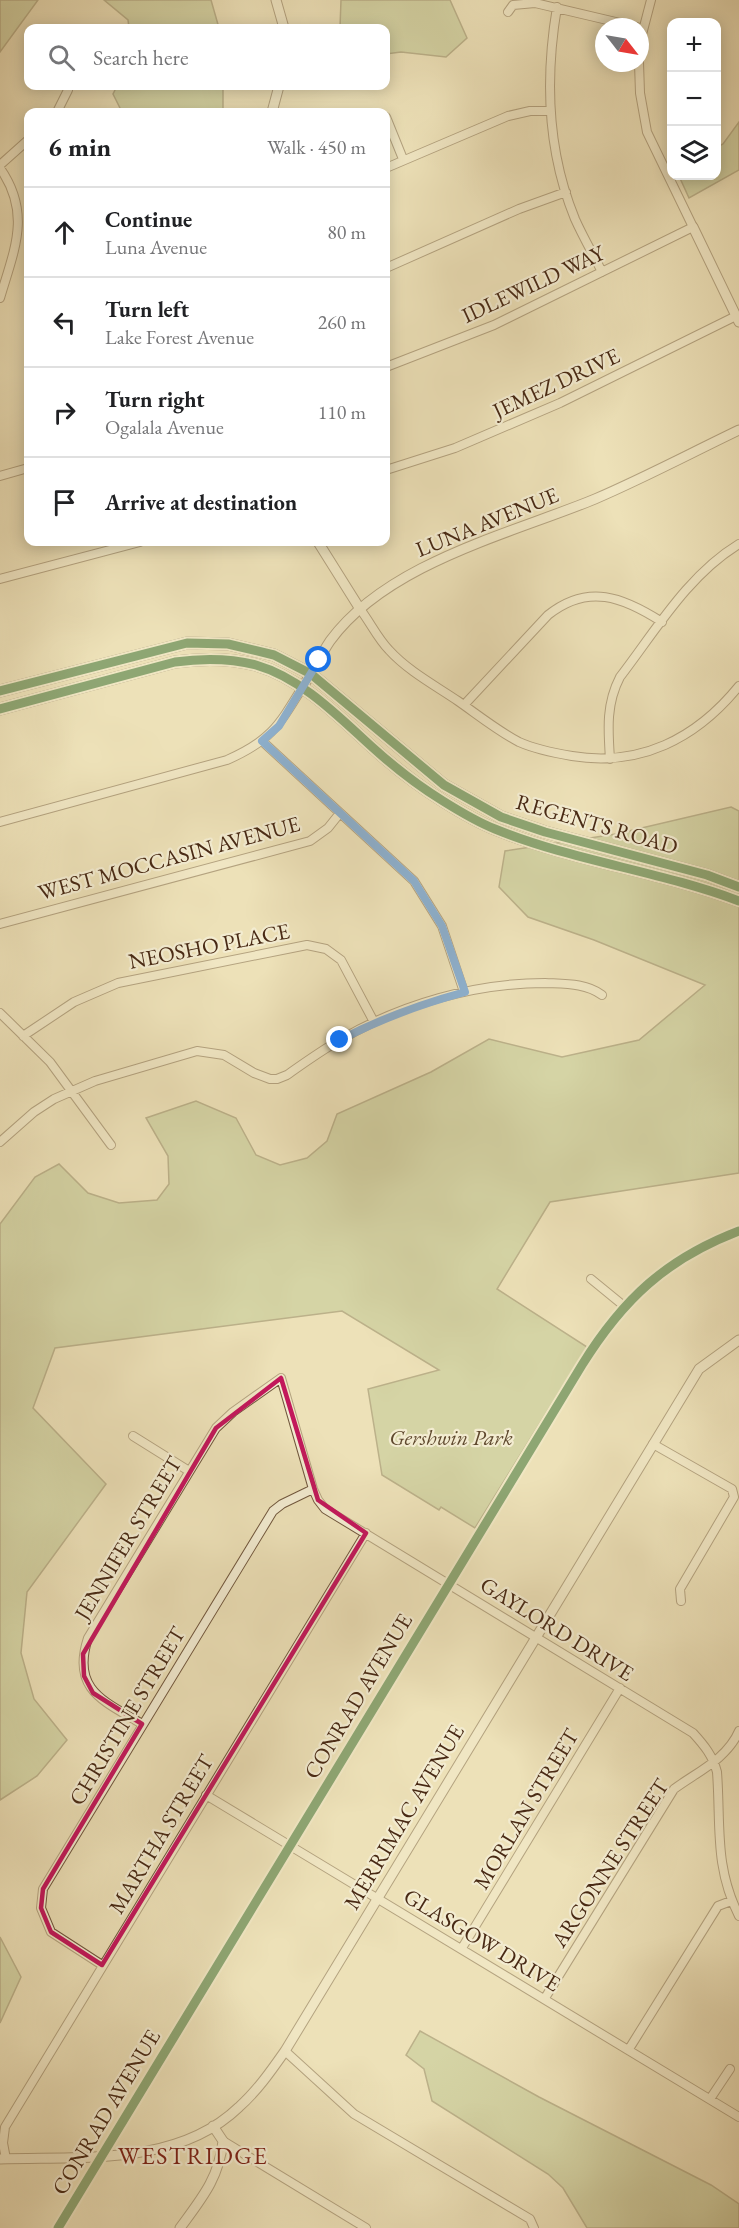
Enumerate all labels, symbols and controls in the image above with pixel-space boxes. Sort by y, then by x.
north arrow [595,18,649,72]
map controls [667,18,721,180]
button: + [667,18,721,72]
search box [24,24,390,90]
icon: search [45,41,78,74]
text: Search here [93,43,188,72]
button: − [667,72,721,126]
button: layers [667,126,721,180]
text: 6 min [48,130,111,164]
text: Walk · 450 m [267,134,366,160]
text: Continue [105,205,192,234]
icon: ahead [48,216,81,249]
text: 80 m [327,219,366,245]
text: Luna Avenue [105,234,207,260]
street label: IDLEWILD WAY [457,238,610,330]
text: Turn left [105,295,189,324]
icon: left [48,306,81,339]
text: 260 m [318,309,366,335]
text: Lake Forest Avenue [105,324,254,350]
street label: JEMEZ DRIVE [486,341,624,426]
text: Turn right [105,385,204,414]
icon: right [48,396,81,429]
text: 110 m [318,399,366,425]
text: Ogalala Avenue [105,414,224,440]
street label: LUNA AVENUE [411,480,563,564]
icon: arrive [48,486,81,519]
text: Arrive at destination [105,488,297,517]
route start [305,646,331,672]
street label: REGENTS ROAD [513,787,681,861]
street label: WEST MOCCASIN AVENUE [35,809,303,907]
street label: NEOSHO PLACE [126,916,292,976]
route end [326,1026,352,1052]
park label: Gershwin Park [389,1423,513,1452]
street label: JENNIFER STREET [67,1451,189,1627]
street label: GAYLORD DRIVE [475,1570,639,1688]
street label: CONRAD AVENUE [297,1608,419,1784]
street label: CHRISTINE STREET [62,1621,192,1811]
street label: MERRIMAC AVENUE [337,1719,471,1915]
street label: MORLAN STREET [467,1723,586,1895]
street label: MARTHA STREET [102,1749,220,1919]
street label: ARGONNE STREET [544,1773,676,1954]
street label: GLASGOW DRIVE [398,1882,566,1998]
street label: CONRAD AVENUE [45,2024,167,2200]
district label: WESTRIDGE [118,2140,268,2171]

